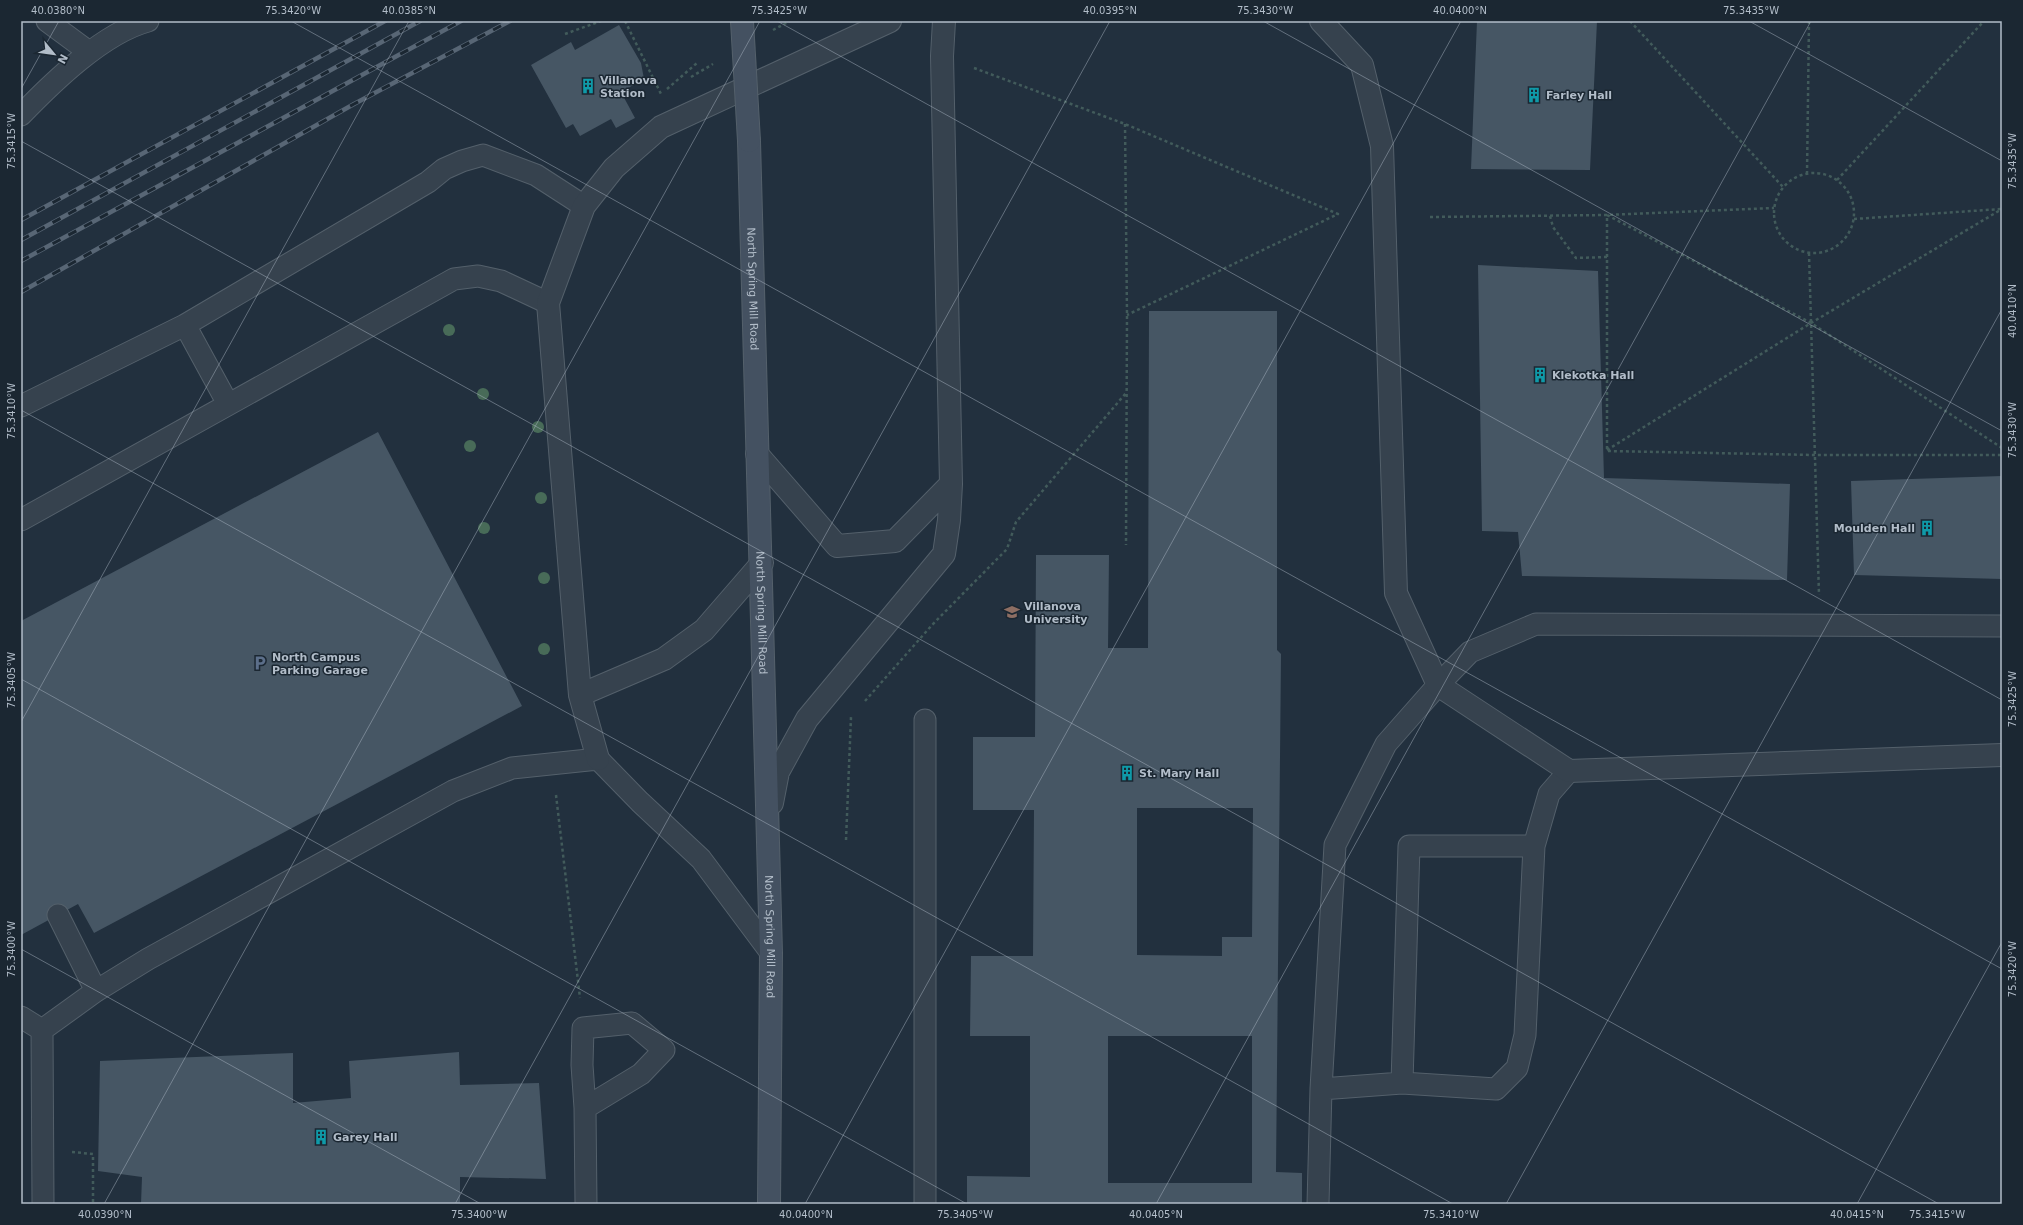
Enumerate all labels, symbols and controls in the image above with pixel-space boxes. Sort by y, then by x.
text: 40.0380°N [31,5,85,16]
text: 75.3420°W [265,5,321,16]
text: 40.0385°N [382,5,436,16]
text: 75.3425°W [751,5,807,16]
text: 40.0395°N [1083,5,1137,16]
text: 75.3430°W [1237,5,1293,16]
text: 40.0400°N [1433,5,1487,16]
text: 75.3435°W [1723,5,1779,16]
north arrow [34,34,74,74]
text: N [54,51,70,66]
place label: Villanova Station [600,74,657,100]
building icon: Villanova Station [579,77,597,95]
building icon: Farley Hall [1525,86,1543,104]
place label: Farley Hall [1546,89,1612,102]
text: 75.3415°W [6,113,17,169]
text: 75.3435°W [2007,133,2018,189]
street label: North Spring Mill Road [745,227,761,351]
text: 40.0410°N [2007,284,2018,338]
building icon: Klekotka Hall [1531,366,1549,384]
place label: Klekotka Hall [1552,369,1634,382]
text: 75.3410°W [6,383,17,439]
text: 75.3430°W [2007,402,2018,458]
building icon: Moulden Hall [1918,519,1936,537]
place label: Moulden Hall [1834,522,1915,535]
street label: North Spring Mill Road [754,551,770,675]
place label: Villanova University [1024,600,1087,626]
school or university icon: Villanova University [1003,603,1021,621]
place label: North Campus Parking Garage [272,651,368,677]
text: 75.3405°W [6,652,17,708]
parking icon: North Campus Parking Garage [251,654,269,672]
text: 75.3425°W [2007,671,2018,727]
building icon: St. Mary Hall [1118,764,1136,782]
place label: St. Mary Hall [1139,767,1219,780]
street label: North Spring Mill Road [762,875,778,998]
text: 75.3400°W [6,921,17,977]
text: 75.3420°W [2007,941,2018,997]
building icon: Garey Hall [312,1128,330,1146]
place label: Garey Hall [333,1131,398,1144]
text: 40.0390°N [78,1209,132,1220]
text: 75.3400°W [451,1209,507,1220]
text: 40.0400°N [779,1209,833,1220]
text: 75.3405°W [937,1209,993,1220]
text: 40.0405°N [1129,1209,1183,1220]
text: 75.3410°W [1423,1209,1479,1220]
text: 40.0415°N [1830,1209,1884,1220]
text: 75.3415°W [1909,1209,1965,1220]

